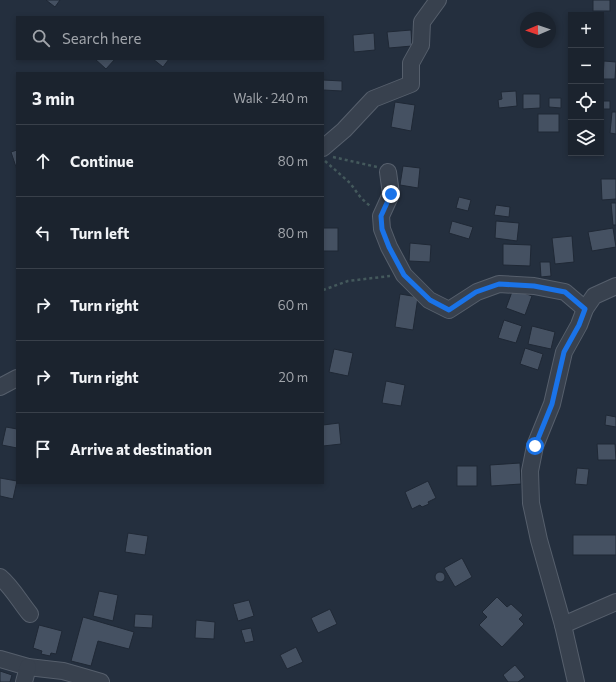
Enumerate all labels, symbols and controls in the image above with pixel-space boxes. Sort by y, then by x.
north arrow [520,12,556,48]
map controls [568,12,604,156]
button: + [568,12,604,48]
search box [16,16,324,60]
icon: search [30,27,52,49]
text: Search here [62,29,141,47]
button: − [568,48,604,84]
button: locate [568,84,604,120]
text: 3 min [32,88,75,109]
text: Walk · 240 m [233,90,308,106]
button: layers [568,120,604,156]
icon: ahead [32,150,54,172]
text: Continue [70,152,134,170]
text: 80 m [278,153,308,169]
route end [382,185,400,203]
icon: left [32,222,54,244]
text: Turn left [70,224,129,242]
text: 80 m [278,225,308,241]
icon: right [32,294,54,316]
text: Turn right [70,296,139,314]
text: 60 m [278,297,308,313]
icon: right [32,366,54,388]
text: Turn right [70,368,139,386]
text: 20 m [279,369,308,385]
route start [526,437,544,455]
icon: arrive [32,438,54,460]
text: Arrive at destination [70,440,212,458]

